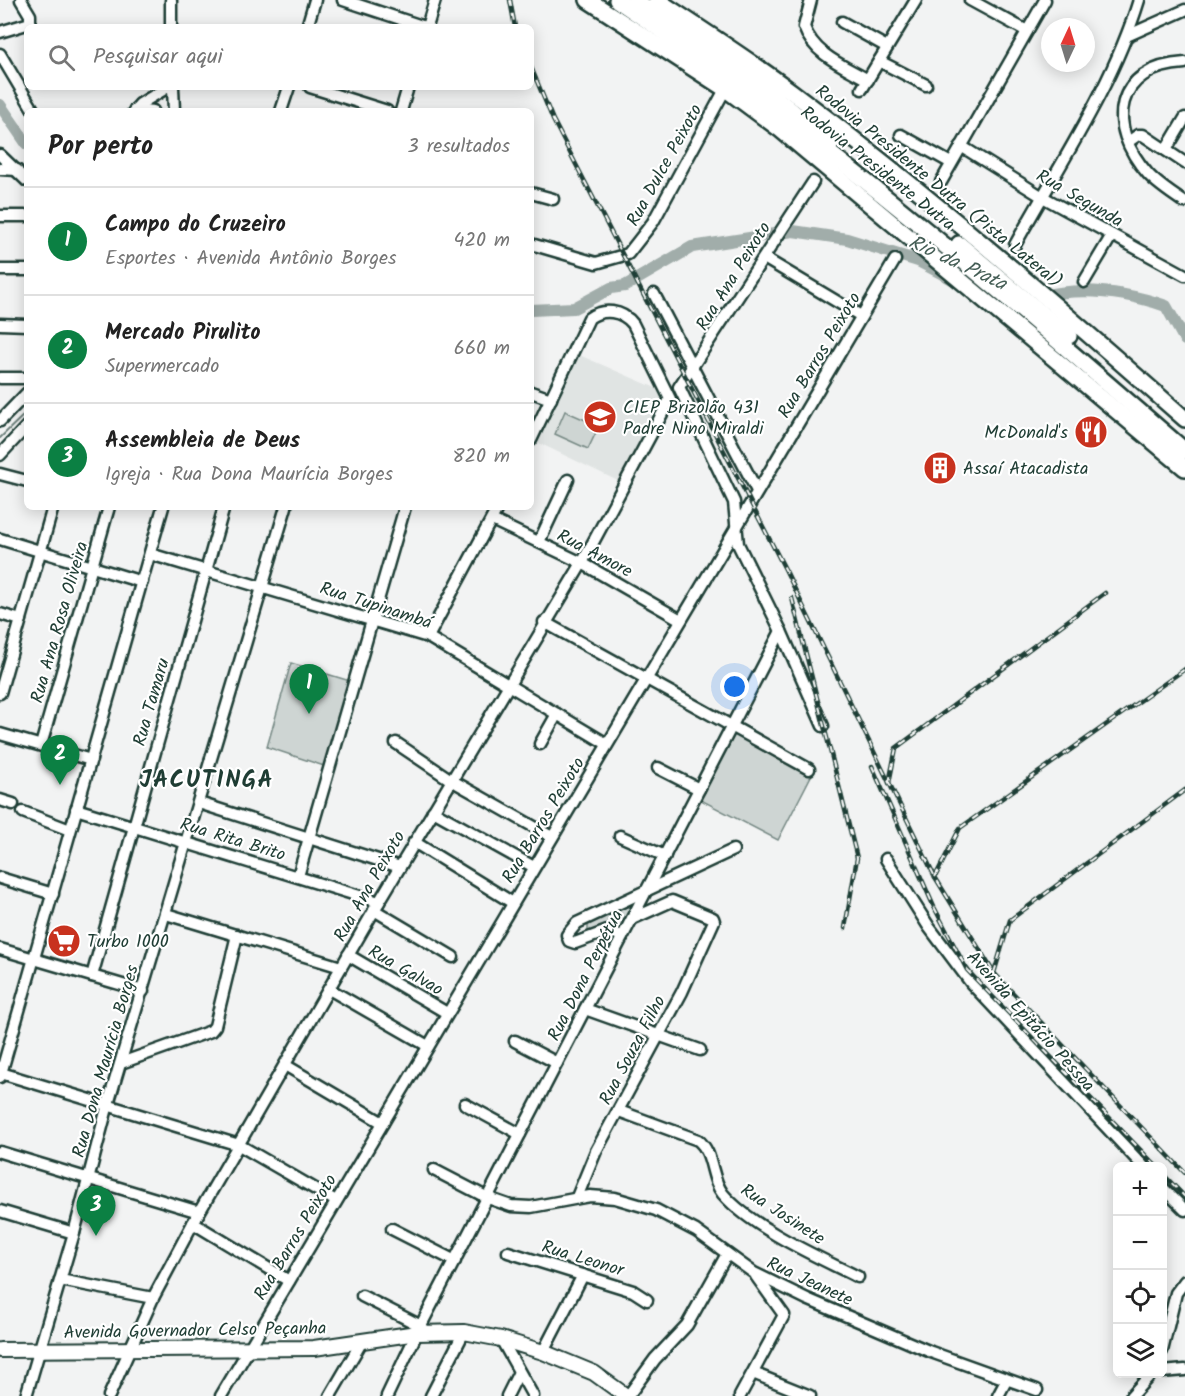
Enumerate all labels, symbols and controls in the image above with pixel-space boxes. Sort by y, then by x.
north arrow [1041,18,1095,72]
search box [24,24,534,90]
text: Pesquisar aqui [93,40,223,75]
icon: search [45,41,78,74]
street label: Rodovia Presidente Dutra (Pista Lateral) [808,78,1068,296]
street label: Rua Dulce Peixoto [620,99,711,232]
street label: Rodovia Presidente Dutra [793,99,961,239]
text: Por perto [48,126,153,168]
text: 3 resultados [407,131,510,163]
street label: Rua Segunda [1030,163,1128,236]
text: Campo do Cruzeiro [105,208,286,243]
street label: Rua Ana Peixoto [689,216,779,337]
text: 1 [64,225,71,257]
text: 420 m [453,225,510,257]
water label: Rio da Prata [903,227,1013,301]
text: Esportes · Avenida Antônio Borges [105,243,396,275]
street label: Rua Barros Peixoto [771,287,869,424]
text: Mercado Pirulito [105,316,261,351]
text: 2 [62,333,73,365]
text: 660 m [454,333,510,365]
text: Supermercado [105,351,219,383]
place label: CIEP Brizolão 431 Padre Nino Miraldi [623,394,764,444]
school or university icon: CIEP Brizolão 431 Padre Nino Miraldi [582,399,618,435]
restaurant icon: McDonald's [1073,414,1109,450]
place label: McDonald's [984,419,1068,448]
text: Assembleia de Deus [105,424,300,459]
text: 3 [62,441,73,473]
text: 820 m [452,441,510,473]
building icon: Assaí Atacadista [922,450,958,486]
place label: Assaí Atacadista [963,455,1088,484]
text: Igreja · Rua Dona Maurícia Borges [105,459,393,491]
street label: Rua Amore [551,522,637,586]
street label: Rua Ana Rosa Oliveira [23,538,97,707]
street label: Rua Tupinambá [316,575,437,639]
street label: Rua Tamaru [126,655,179,750]
pin: 1 [290,664,328,714]
your location [720,672,749,701]
pin: 2 [40,736,80,785]
street label: Rua Barros Peixoto [495,752,593,889]
district label: JACUTINGA [140,761,274,800]
street label: Rua Rita Brito [176,811,289,870]
street label: Rua Ana Peixoto [327,826,414,948]
street label: Rua Dona Perpétua [541,905,632,1047]
supermarket icon: Turbo 1000 [46,923,82,959]
place label: Turbo 1000 [87,928,169,957]
street label: Rua Galvao [362,938,448,1005]
street label: Avenida Epitácio Pessoa [958,945,1101,1099]
street label: Rua Dona Maurícia Borges [65,961,148,1161]
street label: Rua Souza Filho [592,991,674,1111]
map controls [1113,1162,1167,1378]
button: + [1113,1162,1167,1216]
street label: Rua Barros Peixoto [247,1169,345,1306]
street label: Rua Josinete [734,1177,830,1254]
pin: 3 [76,1186,116,1236]
button: − [1113,1216,1167,1270]
street label: Rua Leonor [538,1233,628,1286]
street label: Rua Jeanete [761,1250,857,1315]
button: locate [1113,1270,1167,1324]
street label: Avenida Governador Celso Peçanha [63,1315,327,1348]
button: layers [1113,1324,1167,1378]

